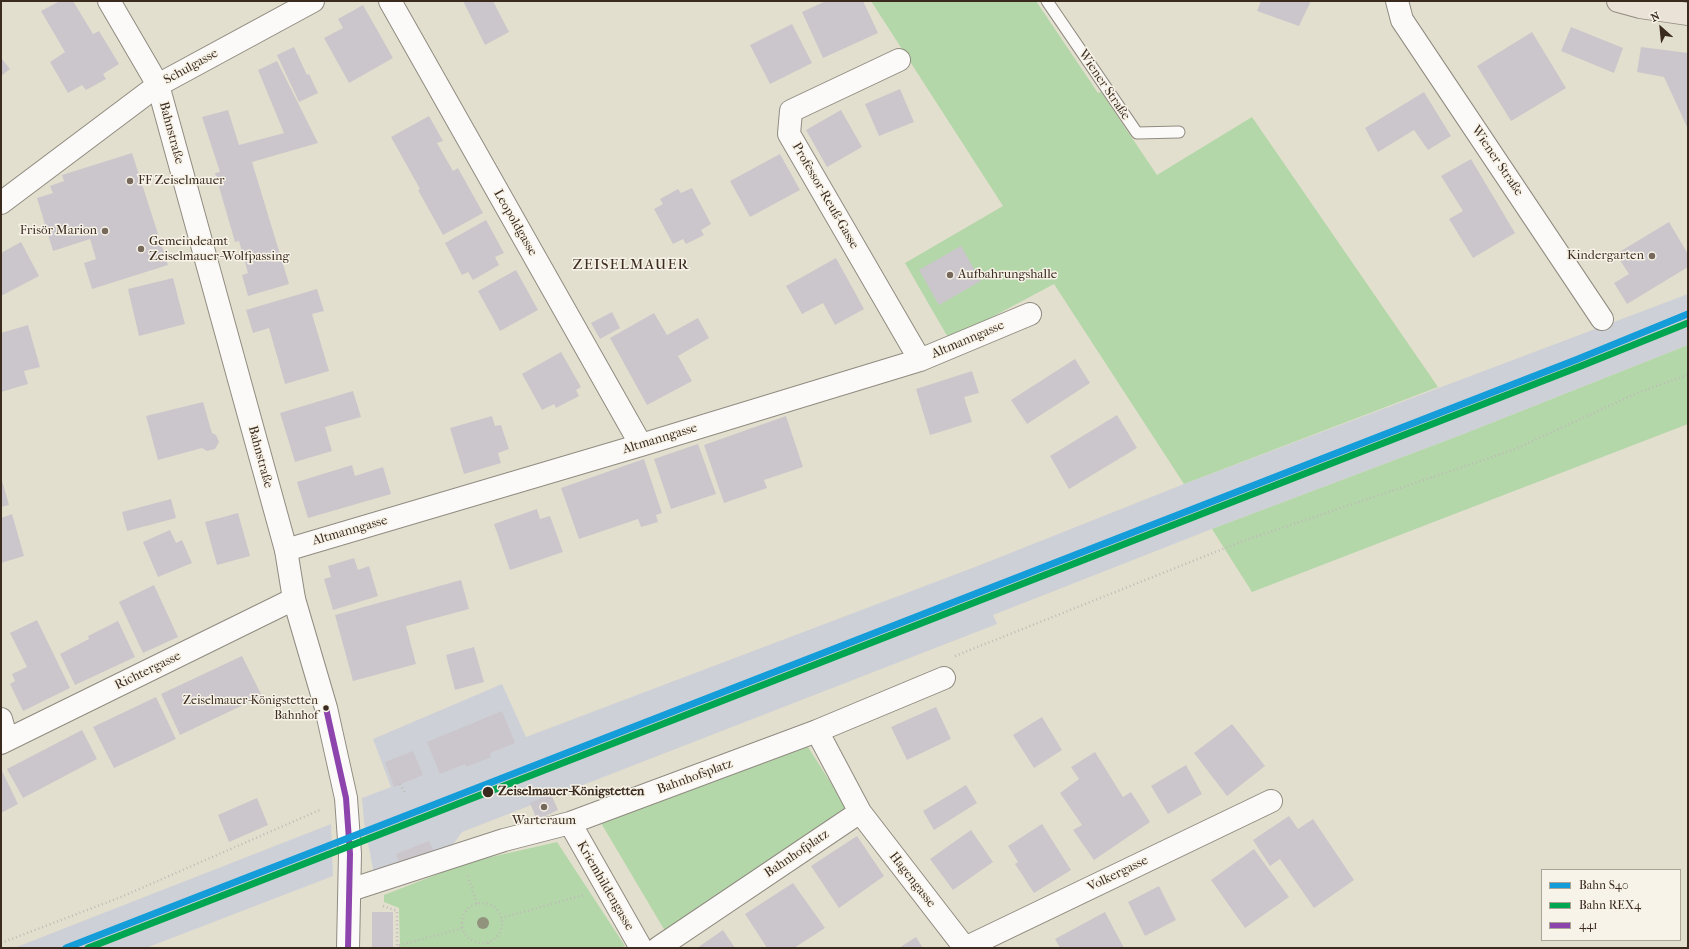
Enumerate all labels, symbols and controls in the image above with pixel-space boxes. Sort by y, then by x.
north arrow [1641,8,1681,48]
text: N [1649,9,1662,25]
street label: Schulgasse [161,46,221,88]
street label: Wiener Straße [1075,47,1133,123]
street label: Bahnstraße [155,100,187,166]
street label: Wiener Straße [1468,123,1526,199]
street label: Professor-Reuß-Gasse [788,140,862,252]
place label: FF Zeiselmauer [138,173,225,189]
marker: FF Zeiselmauer [125,176,135,186]
street label: Leopoldgasse [490,187,540,259]
place label: Frisör Marion [20,223,97,239]
marker: Frisör Marion [100,226,110,236]
place label: Gemeindeamt Zeiselmauer-Wolfpassing [149,234,290,265]
marker: Gemeindeamt Zeiselmauer-Wolfpassing [136,244,146,254]
place label: Kindergarten [1567,248,1644,264]
marker: Kindergarten [1647,251,1657,261]
district label: ZEISELMAUER [573,256,689,274]
place label: Aufbahrungshalle [958,267,1057,283]
marker: Aufbahrungshalle [945,270,955,280]
street label: Altmanngasse [929,318,1007,362]
street label: Altmanngasse [621,420,699,458]
street label: Bahnstraße [244,424,276,490]
street label: Altmanngasse [311,513,389,549]
street label: Richtergasse [112,648,184,694]
place label: Zeiselmauer-Königstetten Bahnhof [183,694,318,722]
marker: Zeiselmauer-Königstetten Bahnhof [321,703,331,713]
street label: Bahnhofsplatz [655,756,735,798]
place label: Zeiselmauer-Königstetten [498,784,644,800]
marker: Zeiselmauer-Königstetten [481,785,495,799]
marker: Warteraum [539,802,549,812]
place label: Warteraum [512,813,576,829]
street label: Bahnhofplatz [762,827,832,881]
street label: Kriemhildengasse [573,839,637,933]
street label: Hagengasse [885,849,939,911]
street label: Volkergasse [1085,853,1151,895]
legend [1541,869,1681,941]
text: Bahn S40 [1579,878,1629,892]
text: Bahn REX4 [1579,898,1641,912]
text: 441 [1579,918,1598,932]

